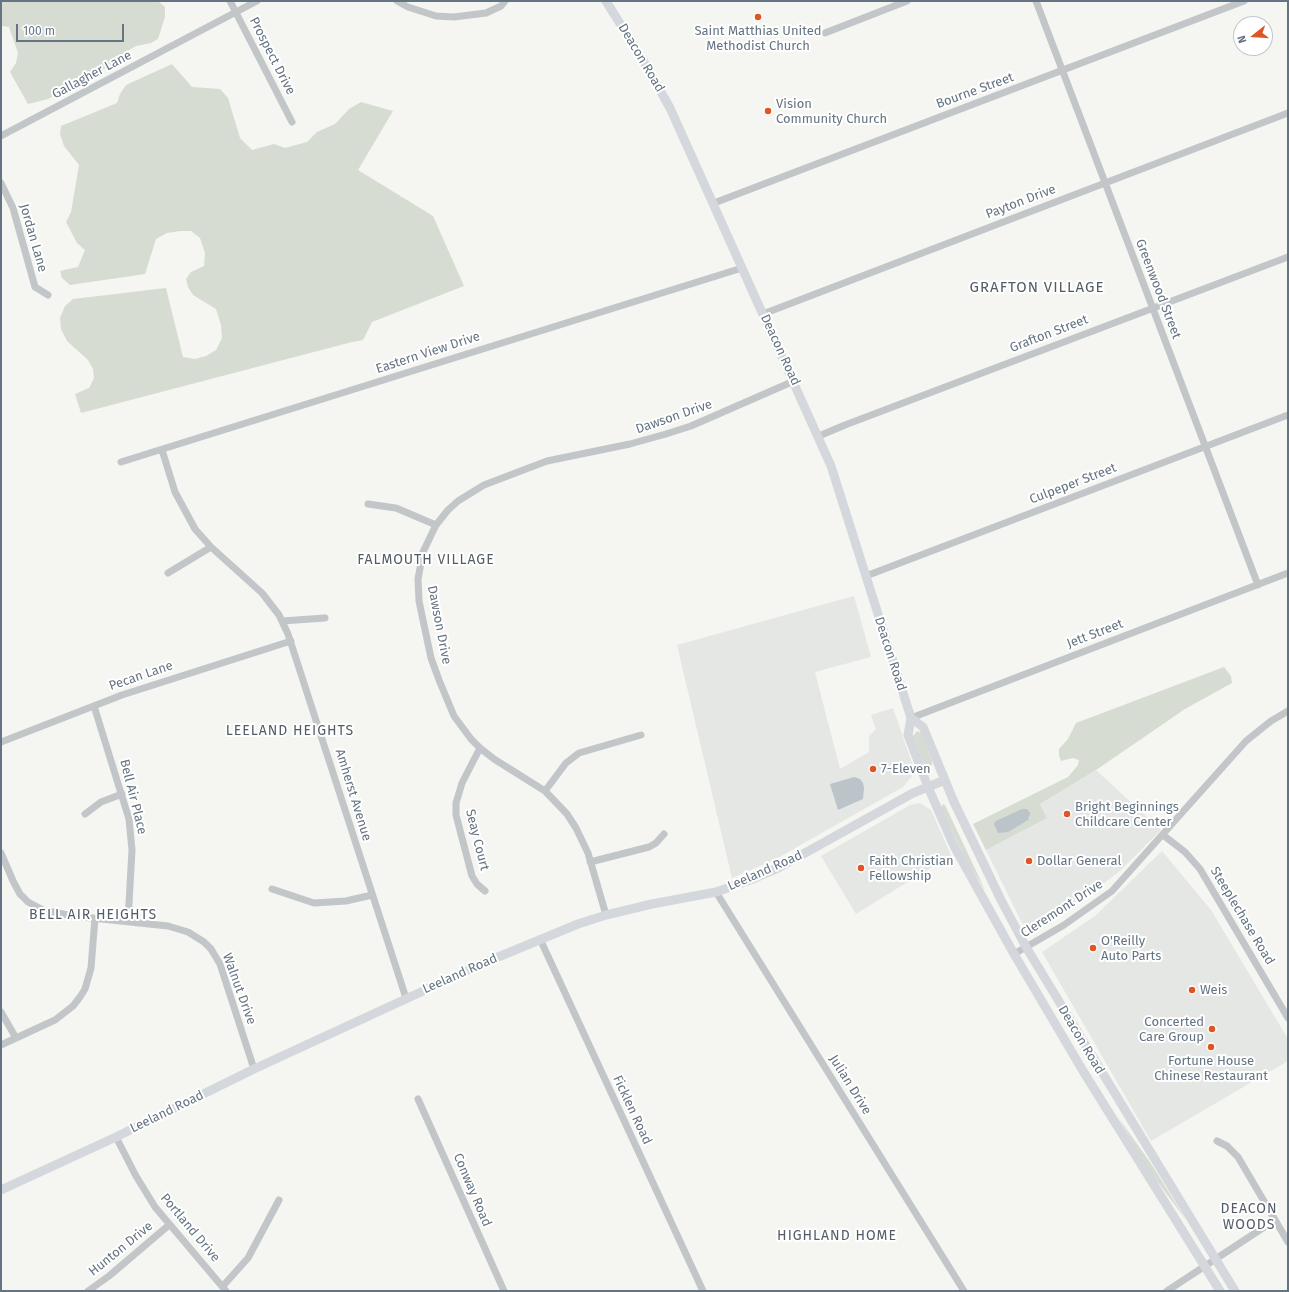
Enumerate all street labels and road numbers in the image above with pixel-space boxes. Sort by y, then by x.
street label: Prospect Drive [246,14,298,98]
street label: Deacon Road [614,21,668,95]
street label: Gallagher Lane [50,48,134,102]
street label: Bourne Street [934,70,1016,112]
street label: Payton Drive [984,182,1058,222]
street label: Jordan Lane [16,202,50,274]
street label: Greenwood Street [1132,237,1184,341]
street label: Deacon Road [757,312,803,388]
street label: Grafton Street [1008,312,1090,356]
street label: Eastern View Drive [374,329,482,377]
street label: Dawson Drive [634,397,714,437]
street label: Culpeper Street [1027,460,1119,508]
street label: Dawson Drive [424,584,454,666]
street label: Deacon Road [871,615,909,693]
street label: Jett Street [1065,616,1125,652]
street label: Pecan Lane [107,658,175,694]
street label: Amherst Avenue [332,747,374,843]
street label: Bell Air Place [116,758,150,836]
street label: Seay Court [462,808,492,872]
street label: Leeland Road [725,848,805,894]
street label: Steeplechase Road [1207,864,1277,968]
street label: Cleremont Drive [1018,877,1106,941]
street label: Walnut Drive [219,951,259,1027]
street label: Leeland Road [420,951,500,997]
street label: Deacon Road [1054,1003,1108,1077]
street label: Julian Drive [825,1052,875,1118]
street label: Ficklen Road [609,1073,655,1147]
street label: Leeland Road [128,1087,206,1137]
street label: Conway Road [450,1151,494,1229]
street label: Portland Drive [157,1191,223,1265]
street label: Hunton Drive [86,1219,156,1279]

